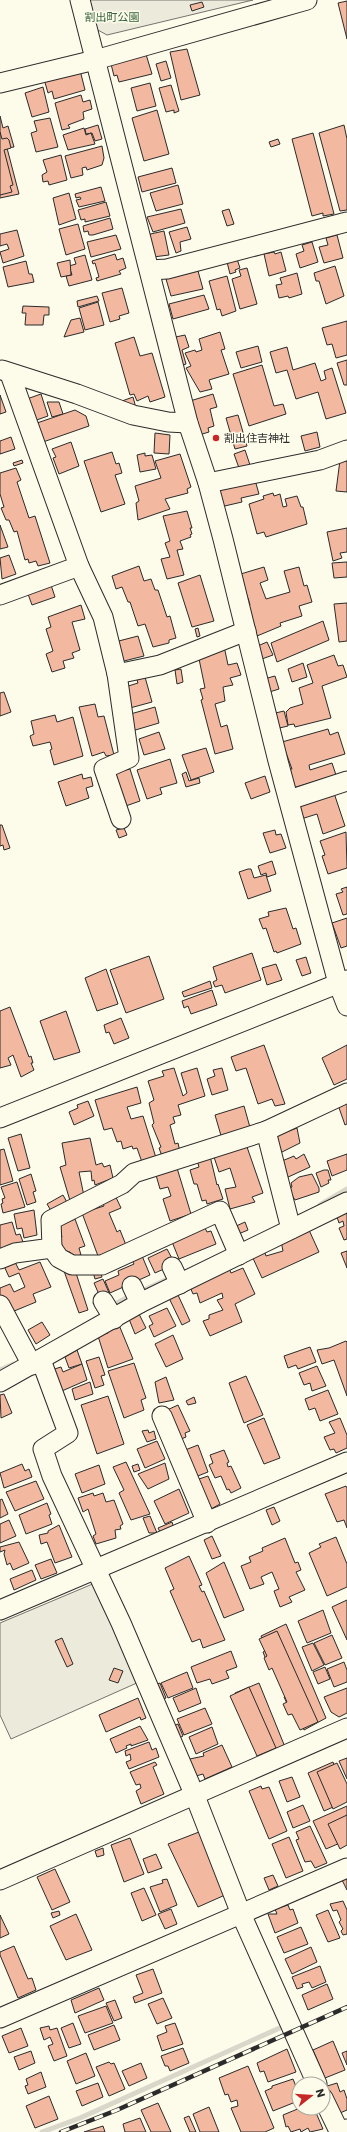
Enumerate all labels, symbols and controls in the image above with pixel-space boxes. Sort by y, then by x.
park label: 割出町公園 [85,9,140,25]
place label: 割出住吉神社 [224,430,290,446]
marker: 割出住吉神社 [211,433,221,443]
north arrow [291,2076,331,2116]
text: N [312,2087,329,2099]

